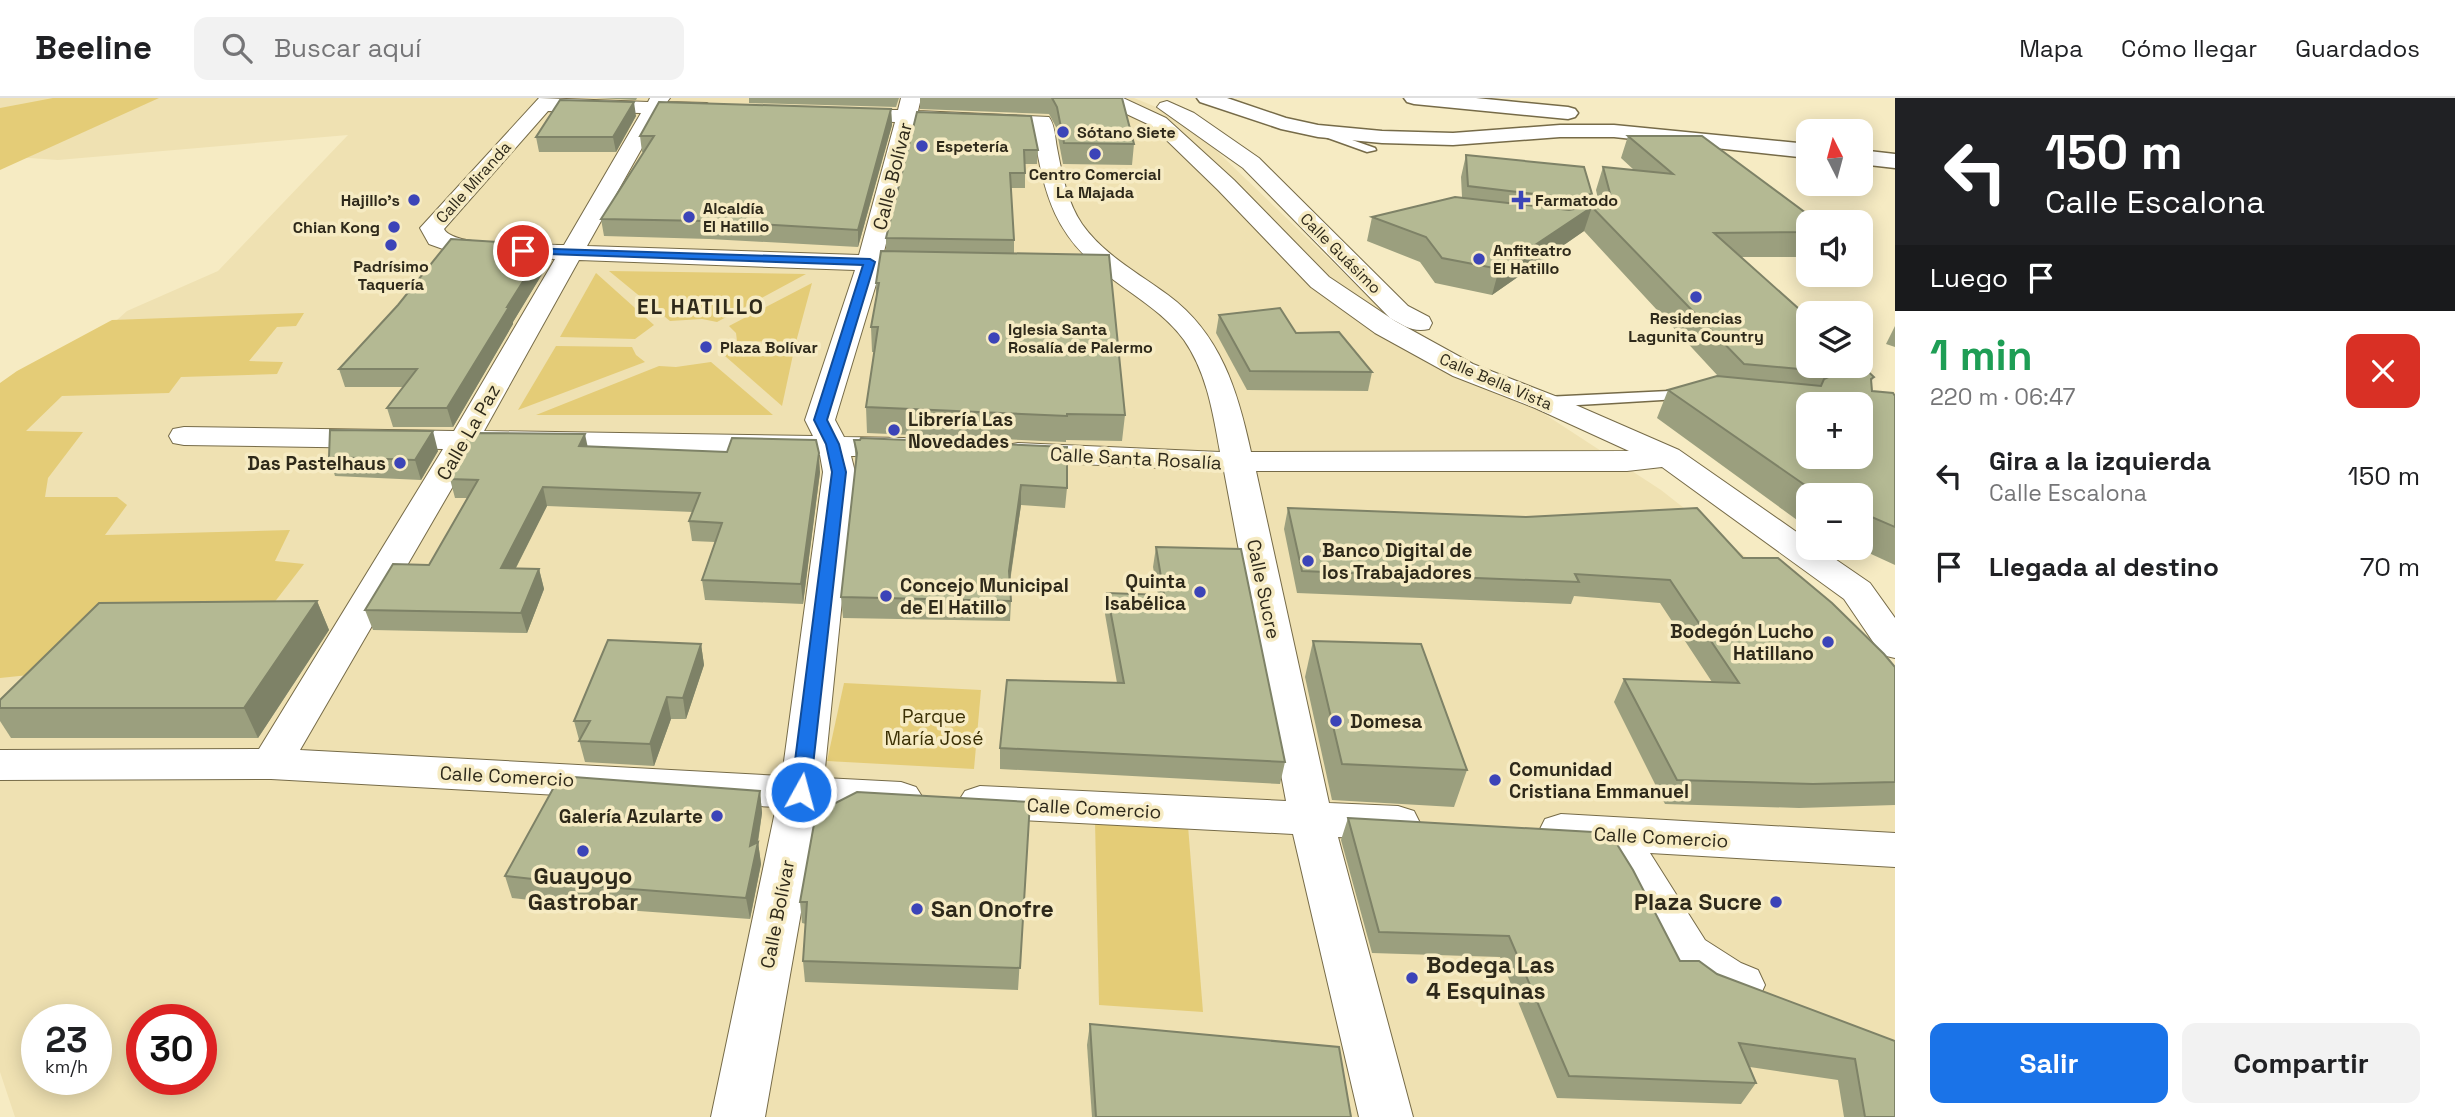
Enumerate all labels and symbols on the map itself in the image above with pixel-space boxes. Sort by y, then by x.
north arrow [1796,119,1872,196]
street label: Calle Bolívar [867,120,918,233]
place label: Sótano Siete [1077,122,1176,143]
marker: Sótano Siete [1055,124,1071,140]
place label: Espetería [936,136,1009,157]
street label: Calle Miranda [431,137,516,228]
marker: Espetería [914,138,930,154]
marker: Centro Comercial La Majada [1087,146,1103,162]
place label: Centro Comercial La Majada [1029,164,1161,203]
place label: Hajillo's [341,190,400,211]
place label: Farmatodo [1535,190,1618,211]
marker: Hajillo's [406,192,422,208]
marker: Farmatodo [1513,192,1529,208]
place label: Alcaldía El Hatillo [703,198,769,237]
street label: Calle Guásimo [1296,208,1386,298]
marker: Alcaldía El Hatillo [681,209,697,225]
place label: Chian Kong [293,217,380,238]
marker: Chian Kong [386,219,402,235]
pin [493,221,553,281]
marker: Padrísimo Taquería [383,237,399,253]
place label: Anfiteatro El Hatillo [1493,240,1572,279]
marker: Anfiteatro El Hatillo [1471,251,1487,267]
place label: Padrísimo Taquería [353,256,429,295]
marker: Residencias Lagunita Country [1688,289,1704,305]
district label: EL HATILLO [637,293,765,320]
place label: Residencias Lagunita Country [1628,308,1764,347]
place label: Iglesia Santa Rosalía de Palermo [1008,319,1153,358]
marker: Iglesia Santa Rosalía de Palermo [986,330,1002,346]
place label: Plaza Bolívar [720,337,818,358]
marker: Plaza Bolívar [698,339,714,355]
street label: Calle Bella Vista [1436,348,1555,415]
street label: Calle La Paz [431,380,506,485]
place label: Librería Las Novedades [908,407,1013,454]
marker: Librería Las Novedades [886,422,902,438]
street label: Calle Santa Rosalía [1050,442,1222,475]
place label: Das Pastelhaus [247,451,386,476]
marker: Das Pastelhaus [392,455,408,471]
street label: Calle Sucre [1241,537,1286,641]
place label: Banco Digital de los Trabajadores [1322,538,1472,585]
marker: Banco Digital de los Trabajadores [1300,553,1316,569]
place label: Quinta Isabélica [1105,569,1186,616]
place label: Concejo Municipal de El Hatillo [900,573,1069,620]
marker: Quinta Isabélica [1192,584,1208,600]
marker: Concejo Municipal de El Hatillo [878,588,894,604]
place label: Bodegón Lucho Hatillano [1670,619,1814,666]
marker: Bodegón Lucho Hatillano [1820,634,1836,650]
park label: Parque María José [885,704,983,751]
place label: Domesa [1350,709,1422,734]
marker: Domesa [1328,713,1344,729]
position arrow [764,755,838,829]
place label: Comunidad Cristiana Emmanuel [1509,757,1689,804]
street label: Calle Comercio [439,760,575,793]
marker: Comunidad Cristiana Emmanuel [1487,772,1503,788]
street label: Calle Comercio [1026,792,1162,825]
place label: Galería Azularte [559,804,703,829]
marker: Galería Azularte [709,808,725,824]
street label: Calle Comercio [1593,821,1729,854]
marker: Guayoyo Gastrobar [575,843,591,859]
street label: Calle Bolívar [755,858,800,971]
place label: Guayoyo Gastrobar [528,861,638,917]
place label: Plaza Sucre [1634,887,1762,917]
place label: San Onofre [931,894,1054,924]
marker: Plaza Sucre [1768,894,1784,910]
marker: San Onofre [909,901,925,917]
place label: Bodega Las 4 Esquinas [1426,950,1555,1006]
marker: Bodega Las 4 Esquinas [1404,970,1420,986]
speed limit sign: 30 [126,1004,217,1095]

